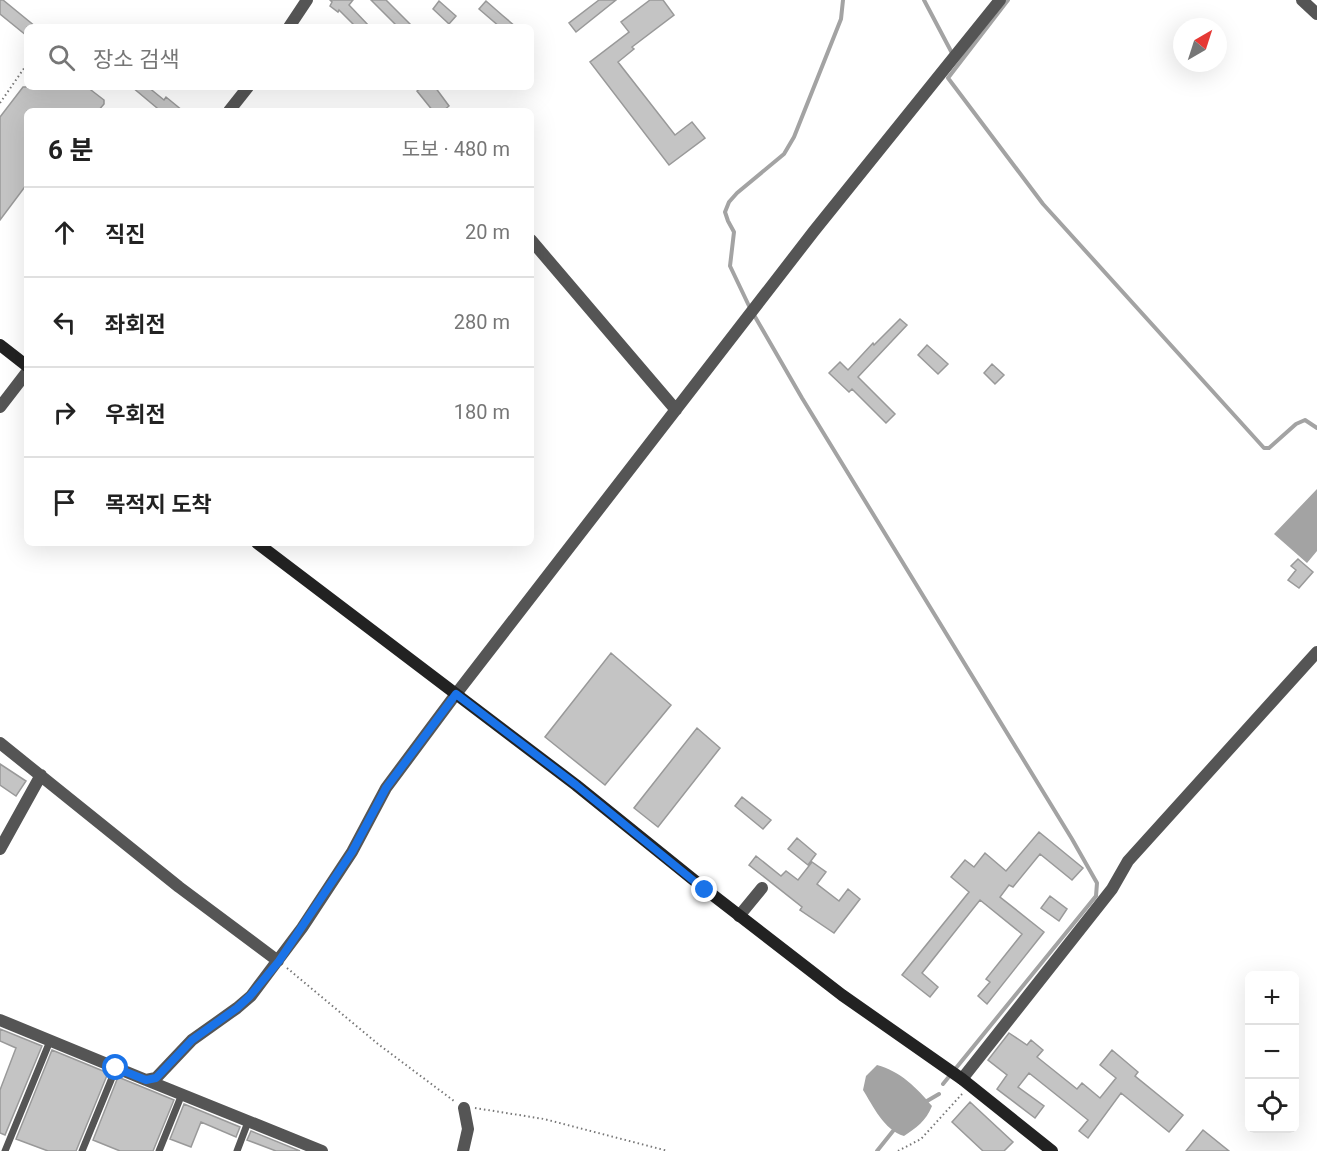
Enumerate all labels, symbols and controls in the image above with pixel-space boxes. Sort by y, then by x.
north arrow [1173,18,1227,72]
search box [24,24,534,90]
icon: search [45,41,78,74]
text: 장소 검색 [93,47,179,72]
text: 6 분 [48,135,93,165]
text: 도보 · 480 m [402,137,510,161]
icon: ahead [48,216,81,249]
text: 20 m [465,220,510,244]
text: 직진 [105,222,145,247]
icon: left [48,306,81,339]
text: 280 m [454,310,510,334]
text: 좌회전 [105,312,166,337]
icon: right [48,396,81,429]
text: 180 m [454,400,510,424]
text: 우회전 [105,402,166,427]
icon: arrive [48,486,81,519]
text: 목적지 도착 [105,492,212,517]
route end [691,876,717,902]
map controls [1245,971,1299,1133]
button: + [1245,971,1299,1025]
button: − [1245,1025,1299,1079]
route start [102,1054,128,1080]
button: locate [1245,1079,1299,1133]

